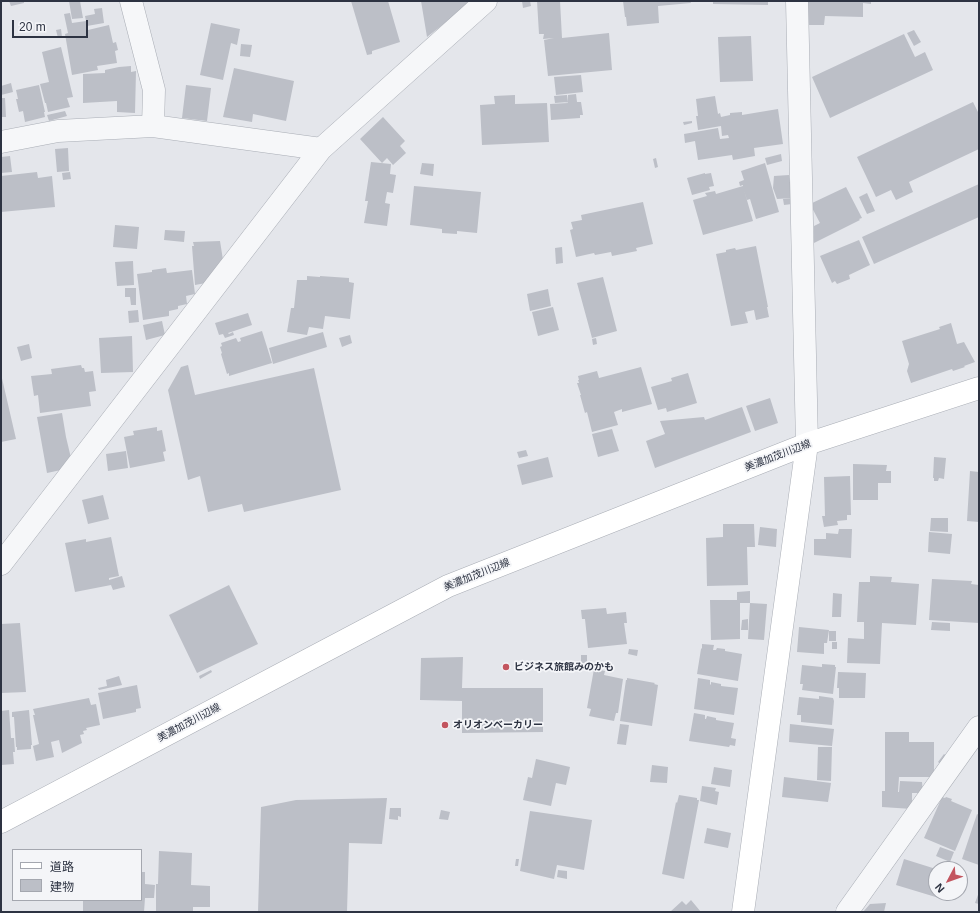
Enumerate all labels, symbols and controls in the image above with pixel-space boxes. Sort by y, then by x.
scale bar [14,12,90,38]
text: 20 m [19,20,46,34]
street label: 美濃加茂川辺線 [743,438,813,474]
street label: 美濃加茂川辺線 [442,556,512,594]
place label: ビジネス旅館みのかも [514,661,614,673]
marker: ビジネス旅館みのかも [501,662,511,672]
street label: 美濃加茂川辺線 [155,701,223,745]
place label: オリオンベーカリー [453,719,543,731]
marker: オリオンベーカリー [440,720,450,730]
legend [12,849,142,901]
text: 道路 [50,860,74,874]
north arrow [928,861,968,901]
text: 建物 [50,880,74,894]
text: N [933,881,947,895]

